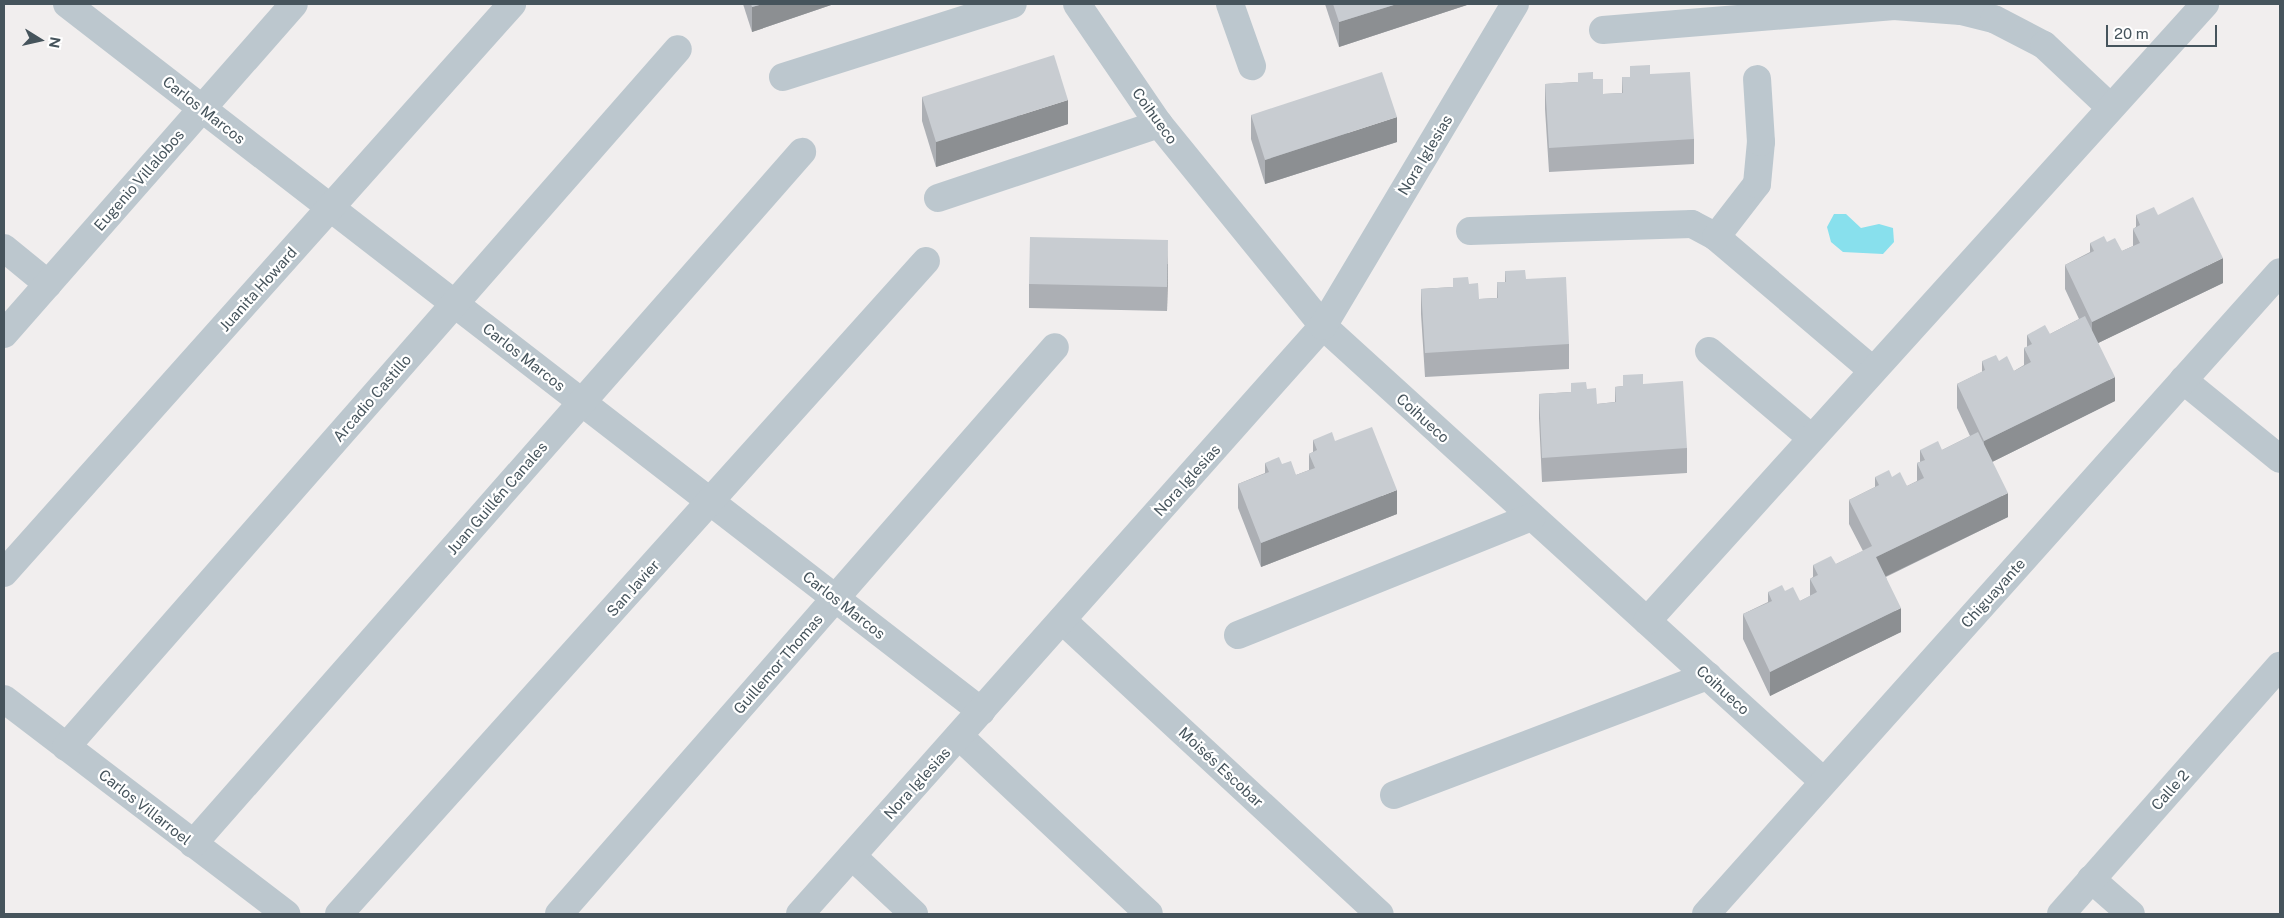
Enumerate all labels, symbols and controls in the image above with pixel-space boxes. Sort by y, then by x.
north arrow [15,15,65,65]
scale bar [2109,15,2220,47]
text: 20 m [2114,25,2149,42]
text: N [46,36,64,49]
street label: Carlos Marcos [159,72,249,148]
street label: Coihueco [1129,84,1181,148]
street label: Nora Iglesias [1394,112,1456,198]
street label: Eugenio Villalobos [90,126,188,234]
street label: Juanita Howard [215,243,301,335]
street label: Carlos Marcos [479,319,569,395]
street label: Arcadio Castillo [329,351,415,445]
street label: Coihueco [1393,390,1453,446]
street label: Juan Guillén Canales [443,438,551,558]
street label: Nora Iglesias [1150,440,1224,520]
street label: Chiguayante [1957,555,2029,631]
street label: San Javier [603,556,663,620]
street label: Carlos Marcos [799,567,889,643]
street label: Guillemor Thomas [730,610,826,718]
street label: Coihueco [1693,662,1753,718]
street label: Moisés Escobar [1175,723,1267,811]
street label: Nora Iglesias [880,743,954,823]
street label: Carlos Villarroel [95,765,195,849]
street label: Calle 2 [2147,766,2193,814]

